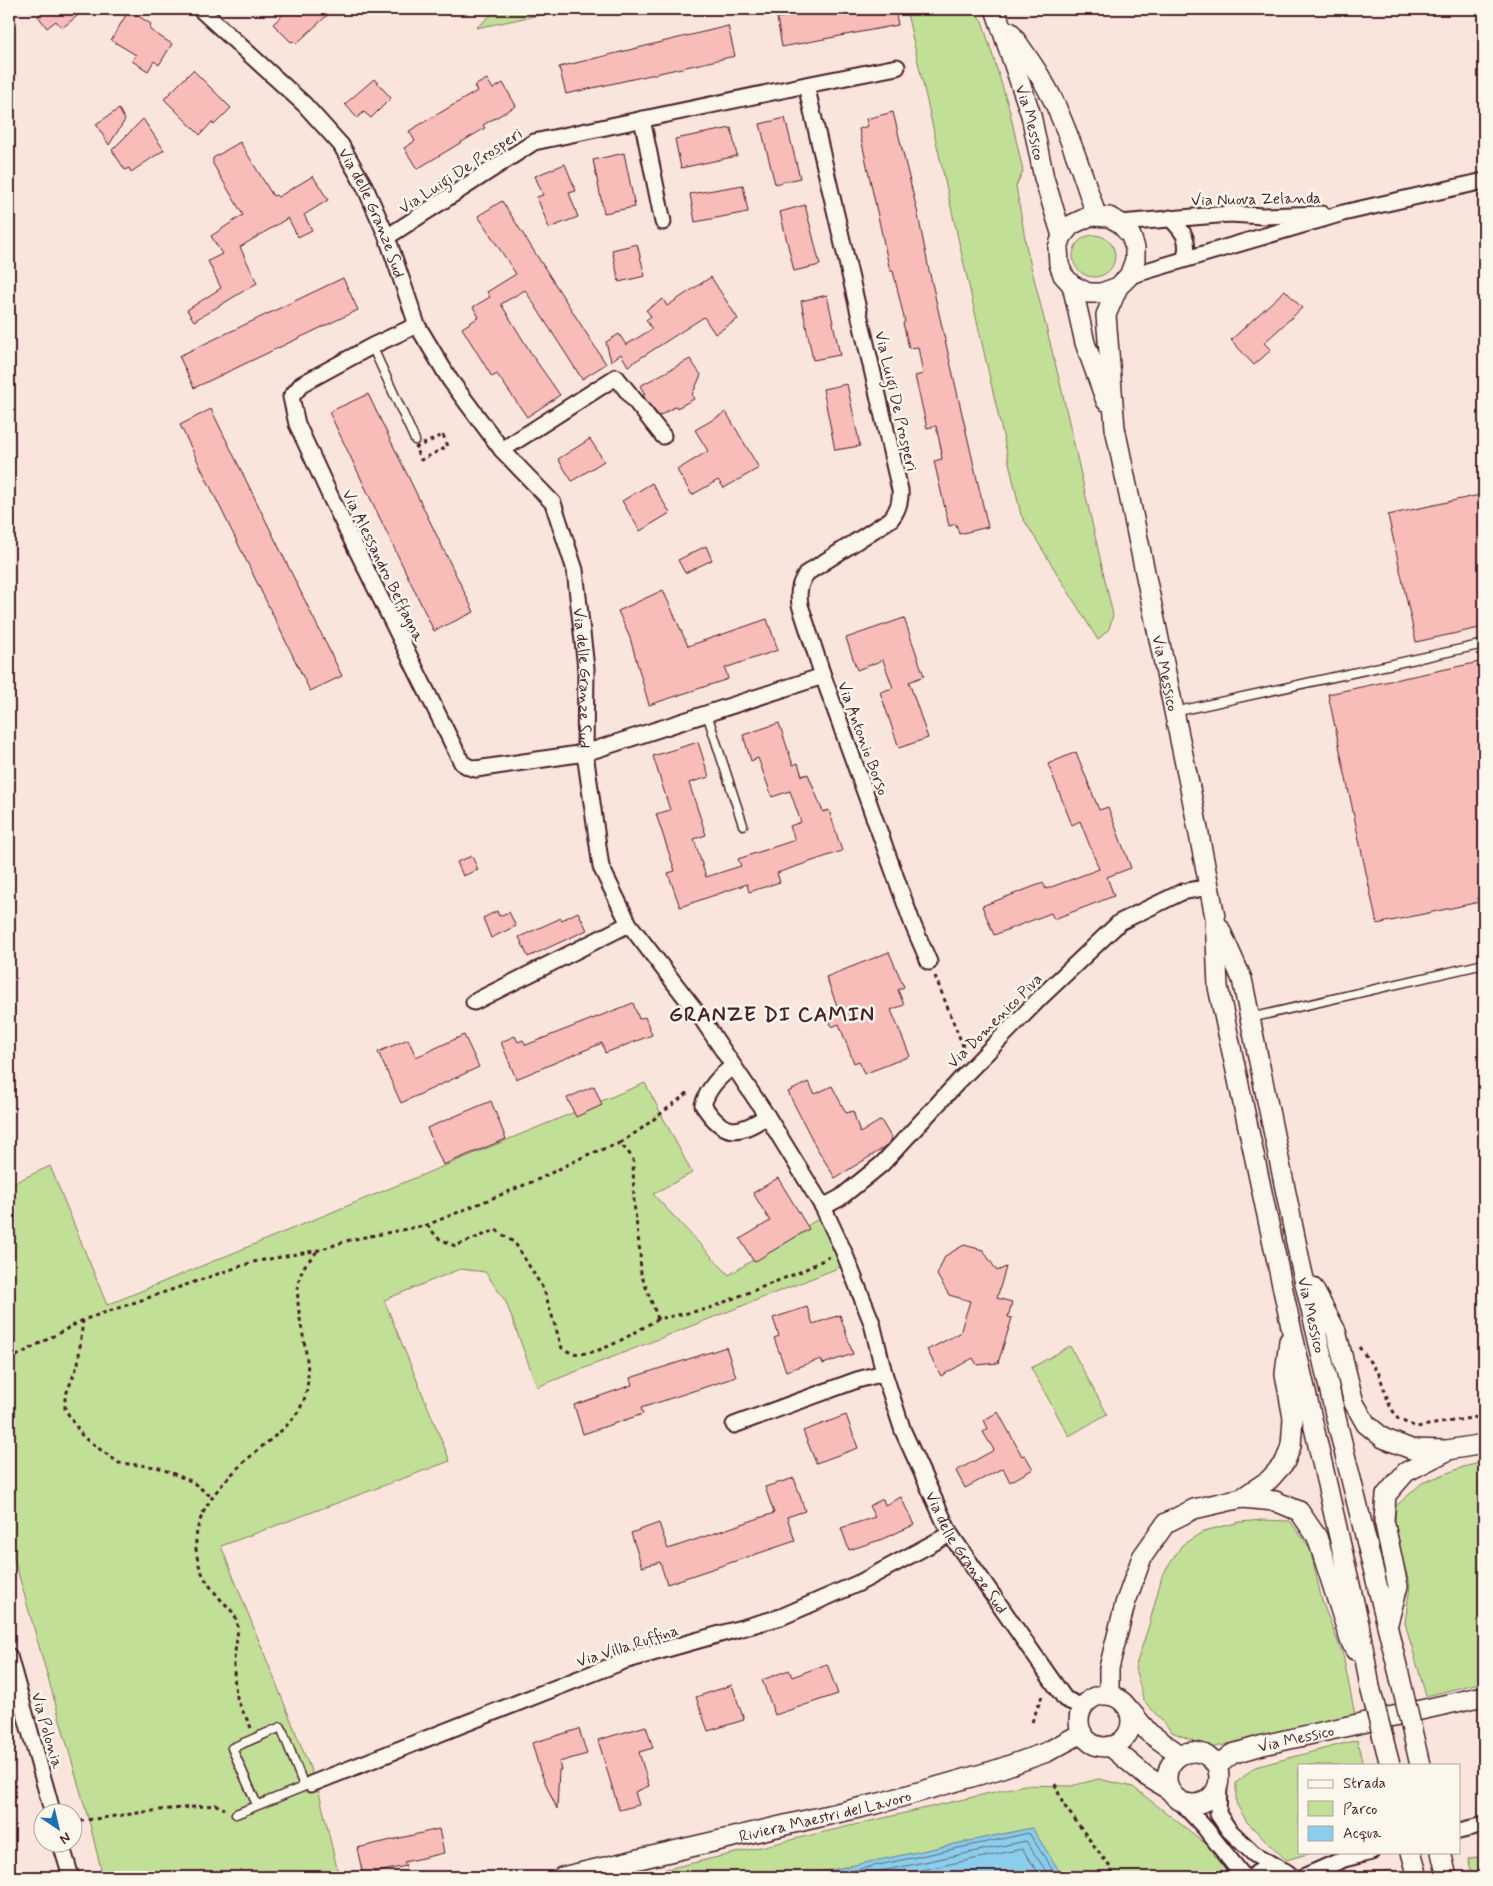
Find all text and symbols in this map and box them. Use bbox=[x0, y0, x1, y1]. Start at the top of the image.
street label: Via Messico bbox=[1009, 82, 1049, 162]
street label: Via Luigi De Prosperi bbox=[395, 123, 527, 220]
street label: Via delle Granze Sud bbox=[333, 144, 409, 281]
street label: Via Nuova Zelanda bbox=[1191, 188, 1321, 211]
street label: Via Luigi De Prosperi bbox=[868, 329, 922, 474]
street label: Via Alessandro Beffagna bbox=[337, 486, 429, 646]
street label: Via delle Granze Sud bbox=[567, 607, 595, 748]
street label: Via Messico bbox=[1146, 633, 1183, 713]
street label: Via Antonio Borso bbox=[832, 678, 893, 799]
street label: Via Domenico Piva bbox=[943, 969, 1047, 1073]
district label: GRANZE DI CAMIN bbox=[669, 1001, 875, 1029]
street label: Via Messico bbox=[1292, 1275, 1330, 1355]
street label: Via delle Granze Sud bbox=[920, 1488, 1012, 1619]
street label: Via Villa Ruffina bbox=[574, 1620, 681, 1673]
street label: Via Polonia bbox=[26, 1690, 68, 1771]
street label: Via Messico bbox=[1255, 1721, 1336, 1758]
legend bbox=[1298, 1764, 1460, 1854]
text: Strada bbox=[1343, 1774, 1386, 1794]
street label: Riviera Maestri del Lavoro bbox=[737, 1786, 914, 1847]
text: Parco bbox=[1343, 1800, 1377, 1820]
north arrow bbox=[32, 1804, 82, 1854]
text: Acqua bbox=[1343, 1824, 1382, 1844]
text: N bbox=[56, 1828, 74, 1848]

